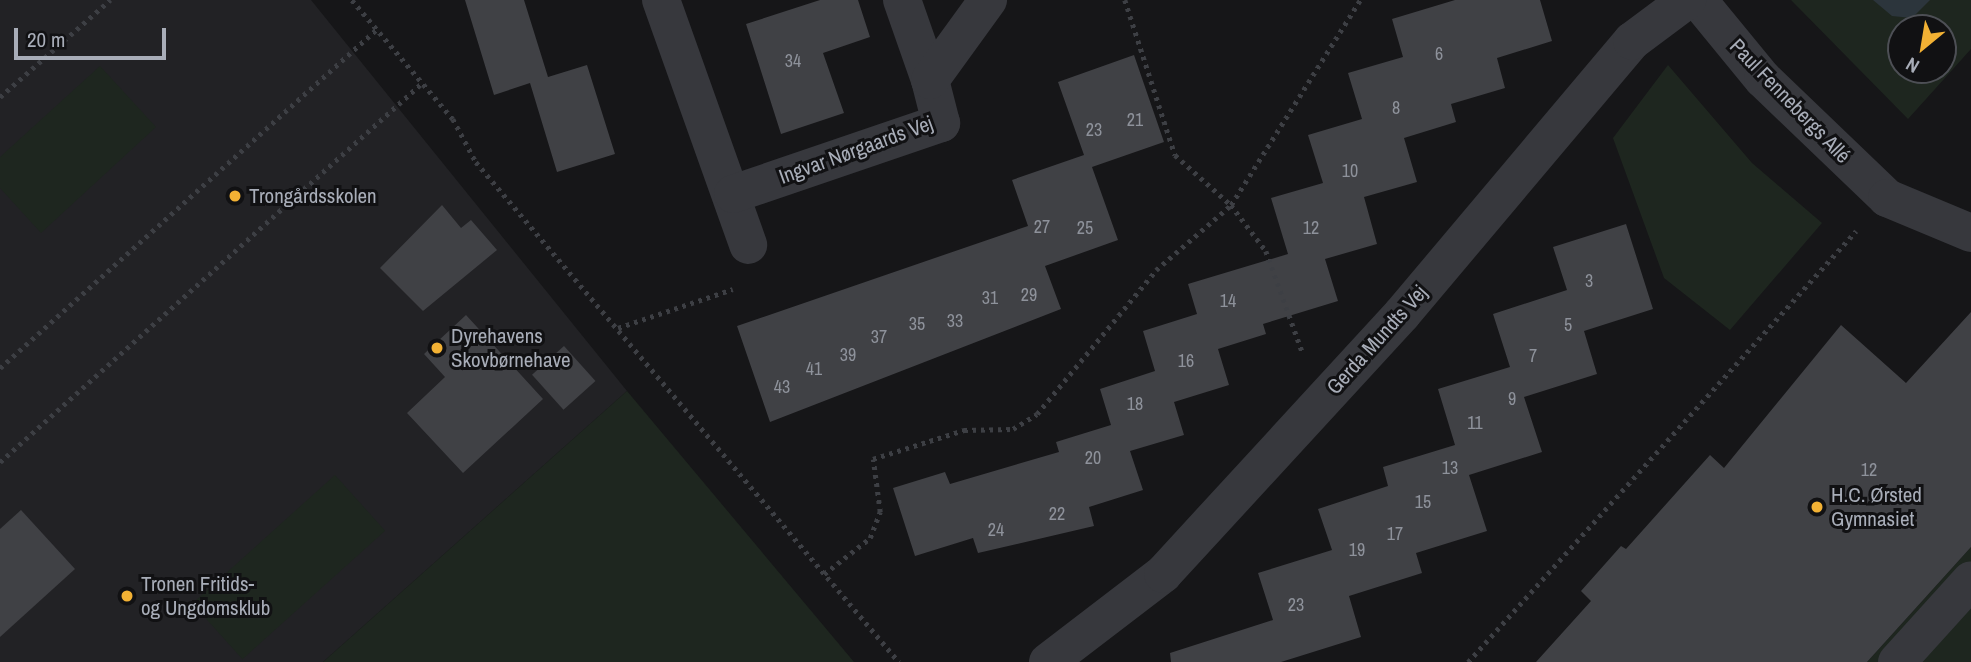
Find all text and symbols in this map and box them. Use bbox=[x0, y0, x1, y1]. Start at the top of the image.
scale bar bbox=[18, 14, 170, 58]
north arrow bbox=[1887, 14, 1957, 84]
text: 20 m bbox=[27, 25, 65, 54]
street label: Paul Fennebergs Allé bbox=[1724, 33, 1856, 169]
house number: 6 bbox=[1435, 43, 1443, 65]
house number: 34 bbox=[785, 50, 801, 72]
text: N bbox=[1901, 51, 1924, 80]
house number: 8 bbox=[1392, 97, 1400, 119]
house number: 21 bbox=[1127, 109, 1143, 131]
street label: Ingvar Nørgaards Vej bbox=[776, 110, 936, 190]
house number: 23 bbox=[1086, 119, 1102, 141]
house number: 10 bbox=[1342, 160, 1358, 182]
place label: Trongårdsskolen bbox=[249, 183, 377, 209]
marker: Trongårdsskolen bbox=[227, 188, 243, 204]
house number: 27 bbox=[1034, 216, 1050, 238]
house number: 25 bbox=[1077, 217, 1093, 239]
house number: 12 bbox=[1303, 217, 1319, 239]
house number: 3 bbox=[1585, 270, 1593, 292]
street label: Gerda Mundts Vej bbox=[1322, 280, 1432, 400]
house number: 29 bbox=[1021, 284, 1037, 306]
house number: 31 bbox=[982, 287, 998, 309]
house number: 14 bbox=[1220, 290, 1236, 312]
house number: 33 bbox=[947, 310, 963, 332]
house number: 35 bbox=[909, 313, 925, 335]
house number: 5 bbox=[1564, 314, 1572, 336]
place label: Dyrehavens Skovbørnehave bbox=[451, 323, 571, 373]
house number: 37 bbox=[871, 326, 887, 348]
marker: Dyrehavens Skovbørnehave bbox=[429, 340, 445, 356]
house number: 39 bbox=[840, 344, 856, 366]
house number: 7 bbox=[1529, 345, 1537, 367]
house number: 16 bbox=[1178, 350, 1194, 372]
house number: 41 bbox=[806, 358, 822, 380]
house number: 43 bbox=[774, 376, 790, 398]
house number: 9 bbox=[1508, 388, 1516, 410]
house number: 18 bbox=[1127, 393, 1143, 415]
house number: 11 bbox=[1467, 412, 1483, 434]
house number: 20 bbox=[1085, 447, 1101, 469]
house number: 13 bbox=[1442, 457, 1458, 479]
house number: 12 bbox=[1861, 459, 1877, 481]
place label: H.C. Ørsted Gymnasiet bbox=[1831, 482, 1922, 532]
house number: 15 bbox=[1415, 491, 1431, 513]
marker: H.C. Ørsted Gymnasiet bbox=[1809, 499, 1825, 515]
house number: 22 bbox=[1049, 503, 1065, 525]
house number: 24 bbox=[988, 519, 1004, 541]
house number: 17 bbox=[1387, 523, 1403, 545]
house number: 19 bbox=[1349, 539, 1365, 561]
place label: Tronen Fritids- og Ungdomsklub bbox=[141, 571, 270, 621]
marker: Tronen Fritids- og Ungdomsklub bbox=[119, 588, 135, 604]
house number: 23 bbox=[1288, 594, 1304, 616]

